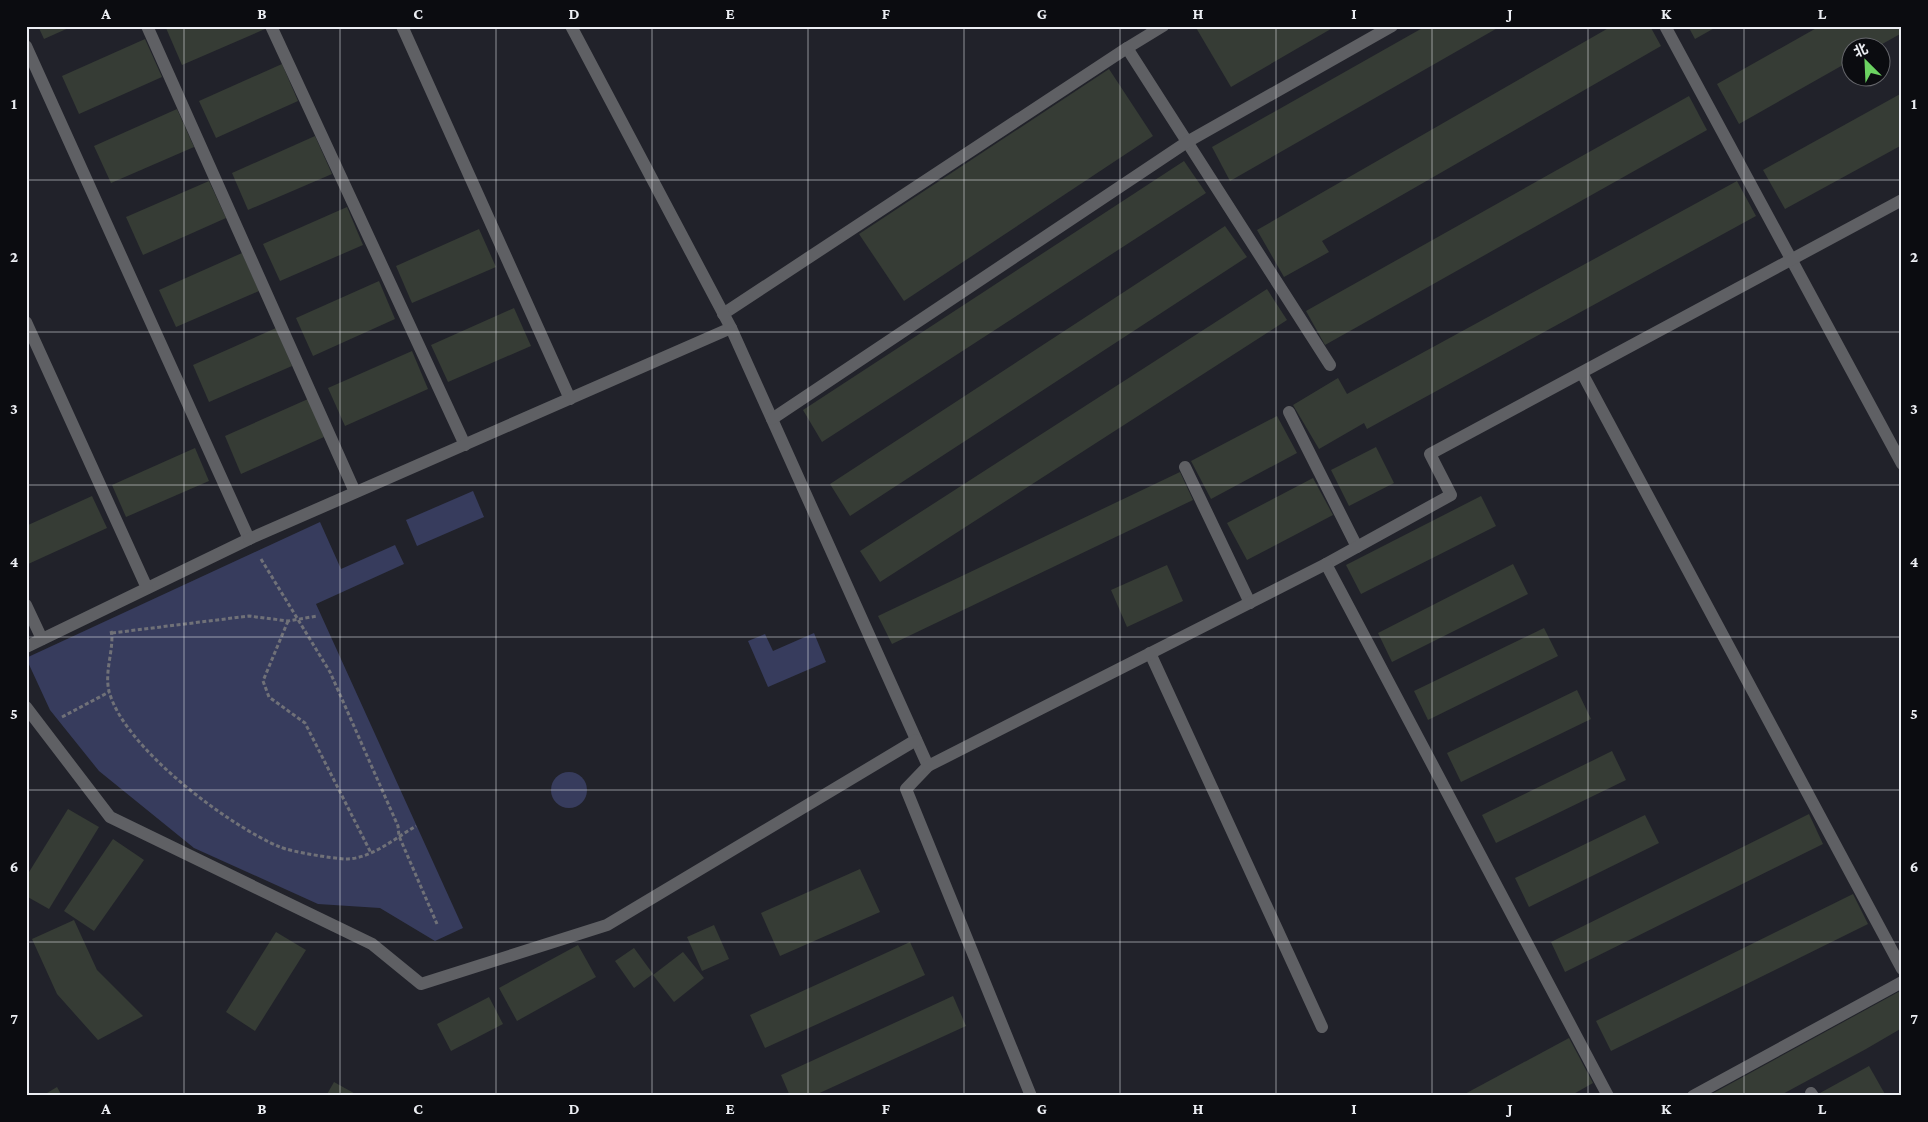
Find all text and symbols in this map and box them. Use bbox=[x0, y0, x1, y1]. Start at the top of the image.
text: A bbox=[100, 5, 111, 22]
text: B bbox=[257, 5, 267, 22]
text: C bbox=[413, 5, 423, 22]
text: D bbox=[568, 5, 580, 22]
text: E bbox=[725, 5, 735, 22]
text: F bbox=[882, 5, 891, 22]
text: G bbox=[1037, 5, 1047, 22]
text: H bbox=[1193, 5, 1204, 22]
text: I bbox=[1351, 5, 1357, 22]
text: J bbox=[1505, 5, 1513, 22]
text: K bbox=[1661, 5, 1672, 22]
text: L bbox=[1818, 5, 1827, 22]
north arrow bbox=[1840, 38, 1890, 88]
text: 北 bbox=[1851, 40, 1870, 60]
text: 1 bbox=[11, 95, 17, 112]
text: 1 bbox=[1911, 95, 1917, 112]
text: 2 bbox=[10, 248, 18, 265]
text: 2 bbox=[1910, 248, 1918, 265]
text: 3 bbox=[10, 400, 18, 417]
text: 3 bbox=[1910, 400, 1918, 417]
text: 4 bbox=[10, 553, 19, 570]
text: 4 bbox=[1910, 553, 1919, 570]
text: 5 bbox=[10, 705, 18, 722]
text: 5 bbox=[1910, 705, 1918, 722]
text: 6 bbox=[10, 858, 18, 875]
text: 6 bbox=[1910, 858, 1918, 875]
text: 7 bbox=[10, 1010, 18, 1027]
text: 7 bbox=[1910, 1010, 1918, 1027]
text: A bbox=[100, 1100, 111, 1117]
text: B bbox=[257, 1100, 267, 1117]
text: C bbox=[413, 1100, 423, 1117]
text: D bbox=[568, 1100, 580, 1117]
text: E bbox=[725, 1100, 735, 1117]
text: F bbox=[882, 1100, 891, 1117]
text: G bbox=[1037, 1100, 1047, 1117]
text: H bbox=[1193, 1100, 1204, 1117]
text: I bbox=[1351, 1100, 1357, 1117]
text: J bbox=[1505, 1100, 1513, 1117]
text: K bbox=[1661, 1100, 1672, 1117]
text: L bbox=[1818, 1100, 1827, 1117]

